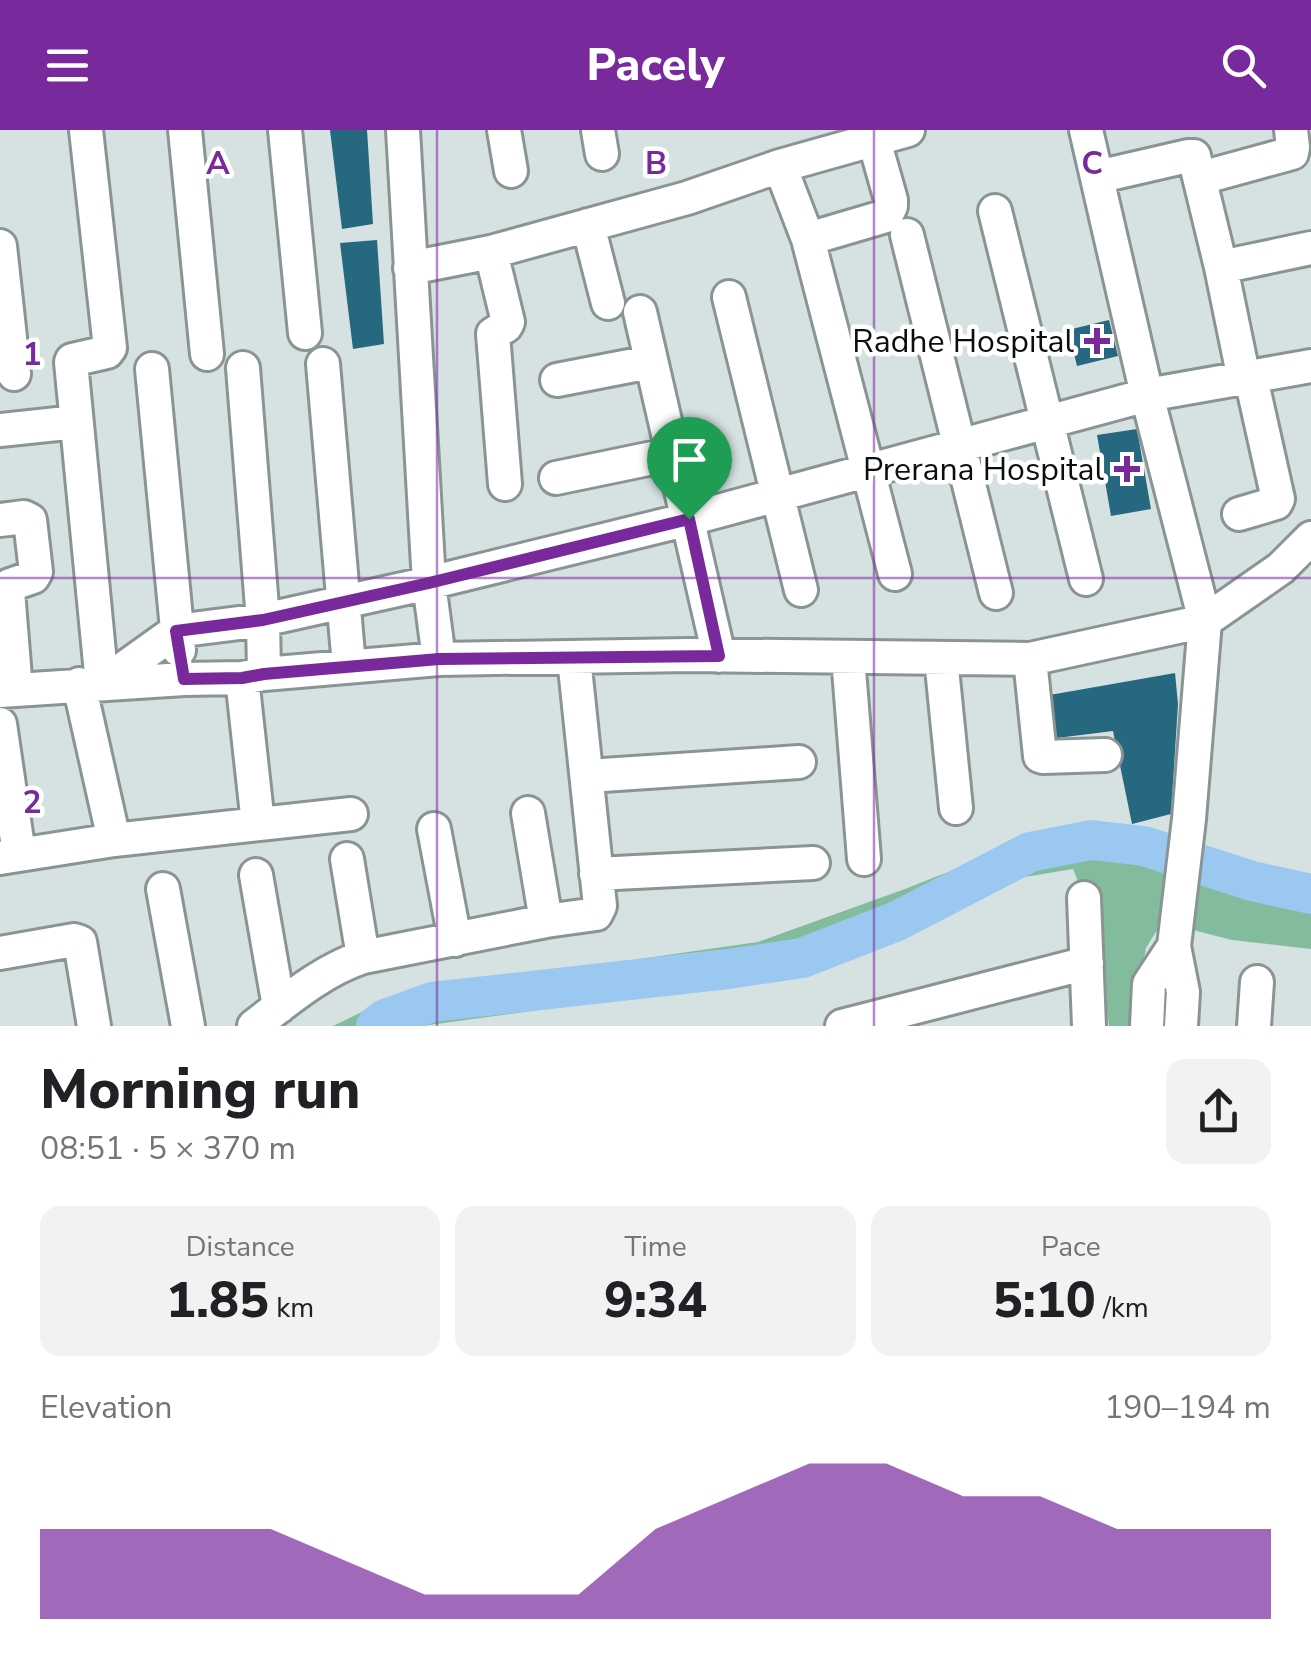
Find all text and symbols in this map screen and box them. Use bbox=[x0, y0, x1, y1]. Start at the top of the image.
text: Pacely bbox=[586, 35, 725, 96]
icon: menu bbox=[40, 38, 95, 93]
icon: search bbox=[1216, 38, 1271, 93]
text: A bbox=[206, 142, 230, 185]
text: B bbox=[645, 142, 667, 185]
text: C bbox=[1081, 142, 1103, 185]
place label: Radhe Hospital bbox=[852, 320, 1075, 363]
marker: Radhe Hospital bbox=[1084, 328, 1110, 354]
text: 1 bbox=[22, 333, 42, 376]
pin bbox=[647, 417, 732, 520]
icon: arrive bbox=[662, 432, 717, 487]
place label: Prerana Hospital bbox=[863, 448, 1105, 491]
marker: Prerana Hospital bbox=[1114, 456, 1140, 482]
text: 2 bbox=[22, 781, 42, 824]
text: Morning run bbox=[40, 1052, 360, 1127]
button: share bbox=[1166, 1059, 1271, 1164]
text: 08:51 · 5 × 370 m bbox=[40, 1127, 296, 1170]
text: Distance bbox=[186, 1228, 295, 1266]
text: Time bbox=[624, 1228, 687, 1266]
text: Pace bbox=[1041, 1228, 1101, 1266]
text: 1.85 bbox=[166, 1266, 269, 1335]
text: 9:34 bbox=[604, 1266, 707, 1335]
text: 5:10 bbox=[993, 1266, 1096, 1335]
text: km bbox=[269, 1289, 314, 1327]
text: /km bbox=[1096, 1289, 1149, 1327]
text: Elevation bbox=[40, 1386, 173, 1429]
text: 190–194 m bbox=[1104, 1386, 1271, 1429]

